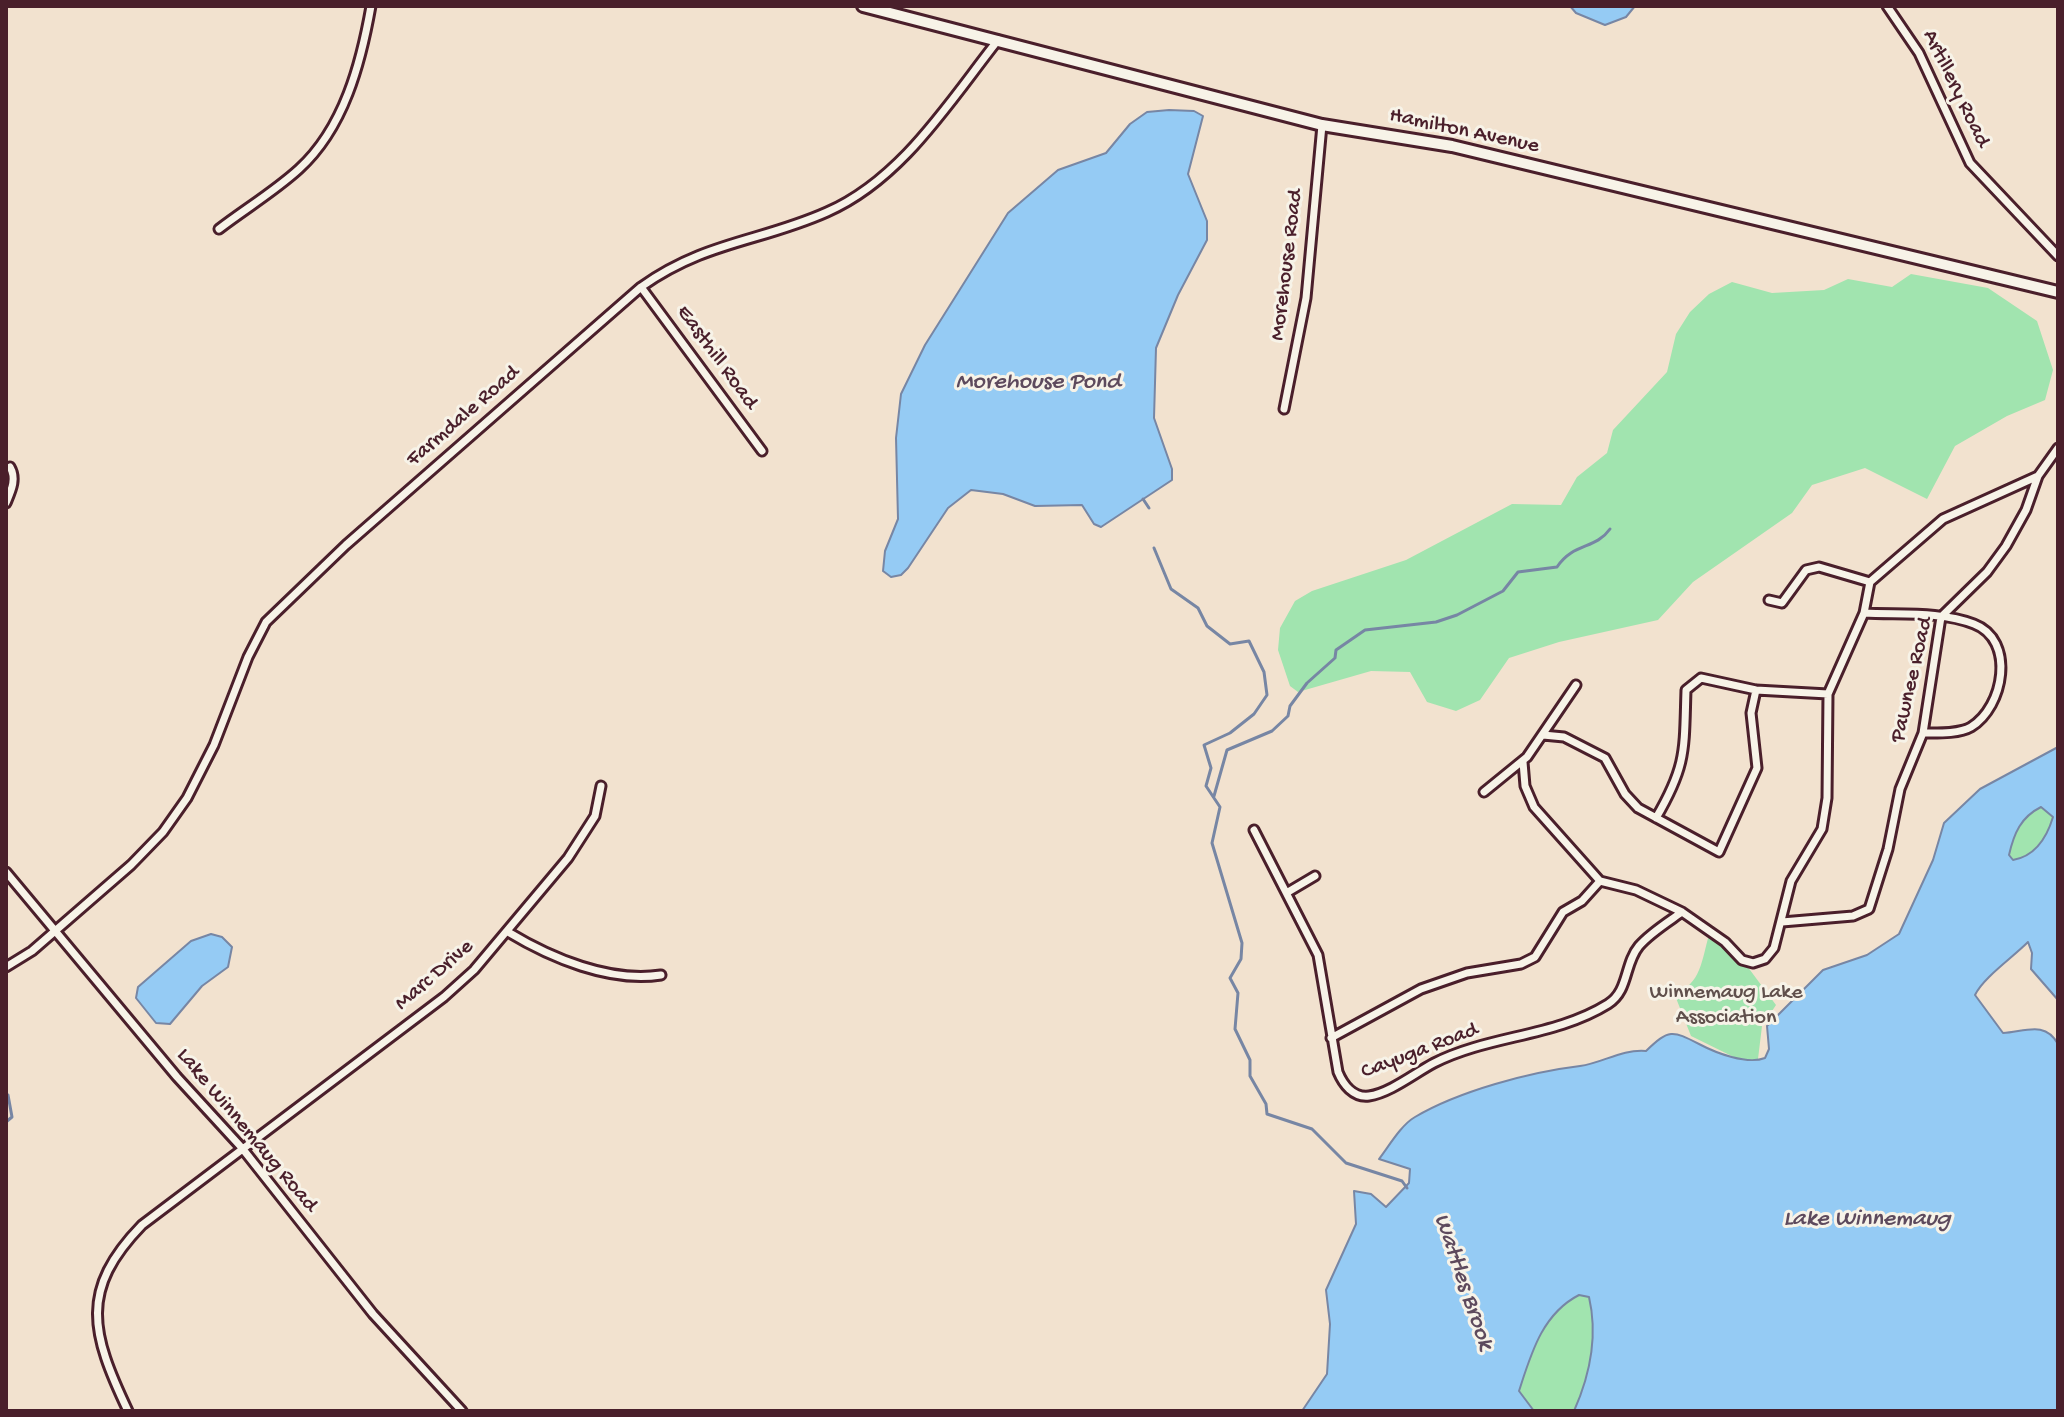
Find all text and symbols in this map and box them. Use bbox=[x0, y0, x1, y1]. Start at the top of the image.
street label: Artillery Road bbox=[1915, 26, 1995, 152]
street label: Hamilton Avenue bbox=[1387, 103, 1541, 161]
street label: Morehouse Road bbox=[1266, 188, 1310, 342]
street label: Easthill Road bbox=[669, 301, 763, 415]
street label: Farmdale Road bbox=[402, 361, 526, 473]
water label: Morehouse Pond bbox=[956, 369, 1120, 397]
street label: Pawnee Road bbox=[1886, 615, 1940, 745]
street label: Marc Drive bbox=[390, 935, 480, 1017]
park label: Winnemaug Lake Association bbox=[1649, 981, 1803, 1032]
street label: Cayuga Road bbox=[1358, 1018, 1482, 1086]
street label: Lake Winnemaug Road bbox=[170, 1043, 322, 1219]
water label: Lake Winnemaug bbox=[1784, 1206, 1950, 1234]
water label: Wattles Brook bbox=[1425, 1210, 1499, 1354]

